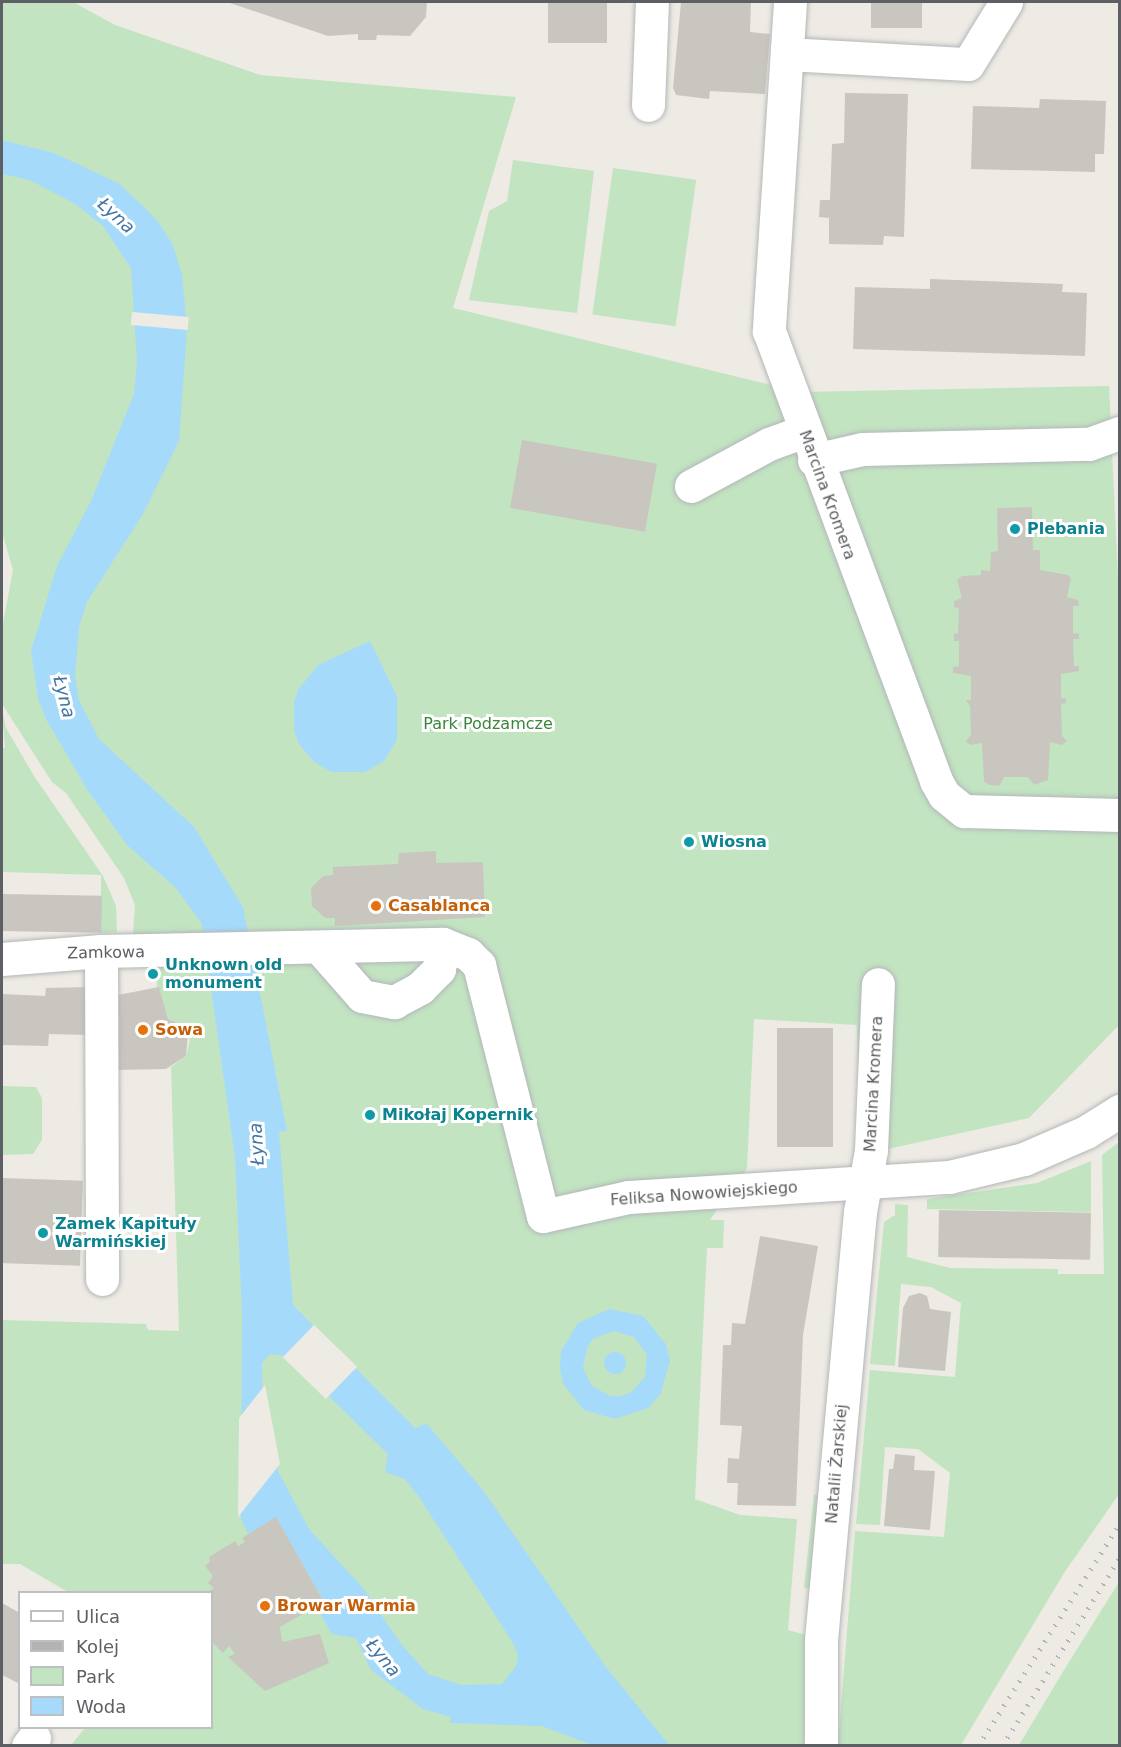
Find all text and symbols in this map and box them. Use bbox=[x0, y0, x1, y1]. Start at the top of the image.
water label: Łyna bbox=[93, 194, 139, 238]
street label: Marcina Kromera bbox=[795, 428, 859, 562]
place label: Plebania bbox=[1027, 519, 1105, 539]
marker: Plebania bbox=[1008, 522, 1022, 536]
water label: Łyna bbox=[48, 674, 80, 720]
park label: Park Podzamcze bbox=[423, 714, 553, 734]
place label: Wiosna bbox=[701, 832, 767, 852]
marker: Wiosna bbox=[682, 835, 696, 849]
place label: Casablanca bbox=[388, 896, 490, 916]
marker: Casablanca bbox=[369, 899, 383, 913]
street label: Zamkowa bbox=[67, 943, 145, 963]
place label: Unknown old monument bbox=[165, 955, 282, 993]
marker: Unknown old monument bbox=[146, 967, 160, 981]
street label: Marcina Kromera bbox=[861, 1015, 887, 1153]
place label: Sowa bbox=[155, 1020, 203, 1040]
marker: Sowa bbox=[136, 1023, 150, 1037]
place label: Mikołaj Kopernik bbox=[382, 1105, 533, 1125]
marker: Mikołaj Kopernik bbox=[363, 1108, 377, 1122]
water label: Łyna bbox=[245, 1122, 269, 1166]
street label: Feliksa Nowowiejskiego bbox=[610, 1178, 798, 1210]
place label: Zamek Kapituły Warmińskiej bbox=[55, 1214, 197, 1252]
marker: Zamek Kapituły Warmińskiej bbox=[36, 1226, 50, 1240]
street label: Natalii Żarskiej bbox=[822, 1403, 852, 1525]
legend bbox=[18, 1591, 213, 1729]
place label: Browar Warmia bbox=[277, 1596, 416, 1616]
marker: Browar Warmia bbox=[258, 1599, 272, 1613]
text: Ulica bbox=[76, 1606, 120, 1627]
water label: Łyna bbox=[361, 1635, 405, 1681]
text: Kolej bbox=[76, 1636, 119, 1657]
text: Park bbox=[76, 1666, 115, 1687]
text: Woda bbox=[76, 1696, 126, 1717]

